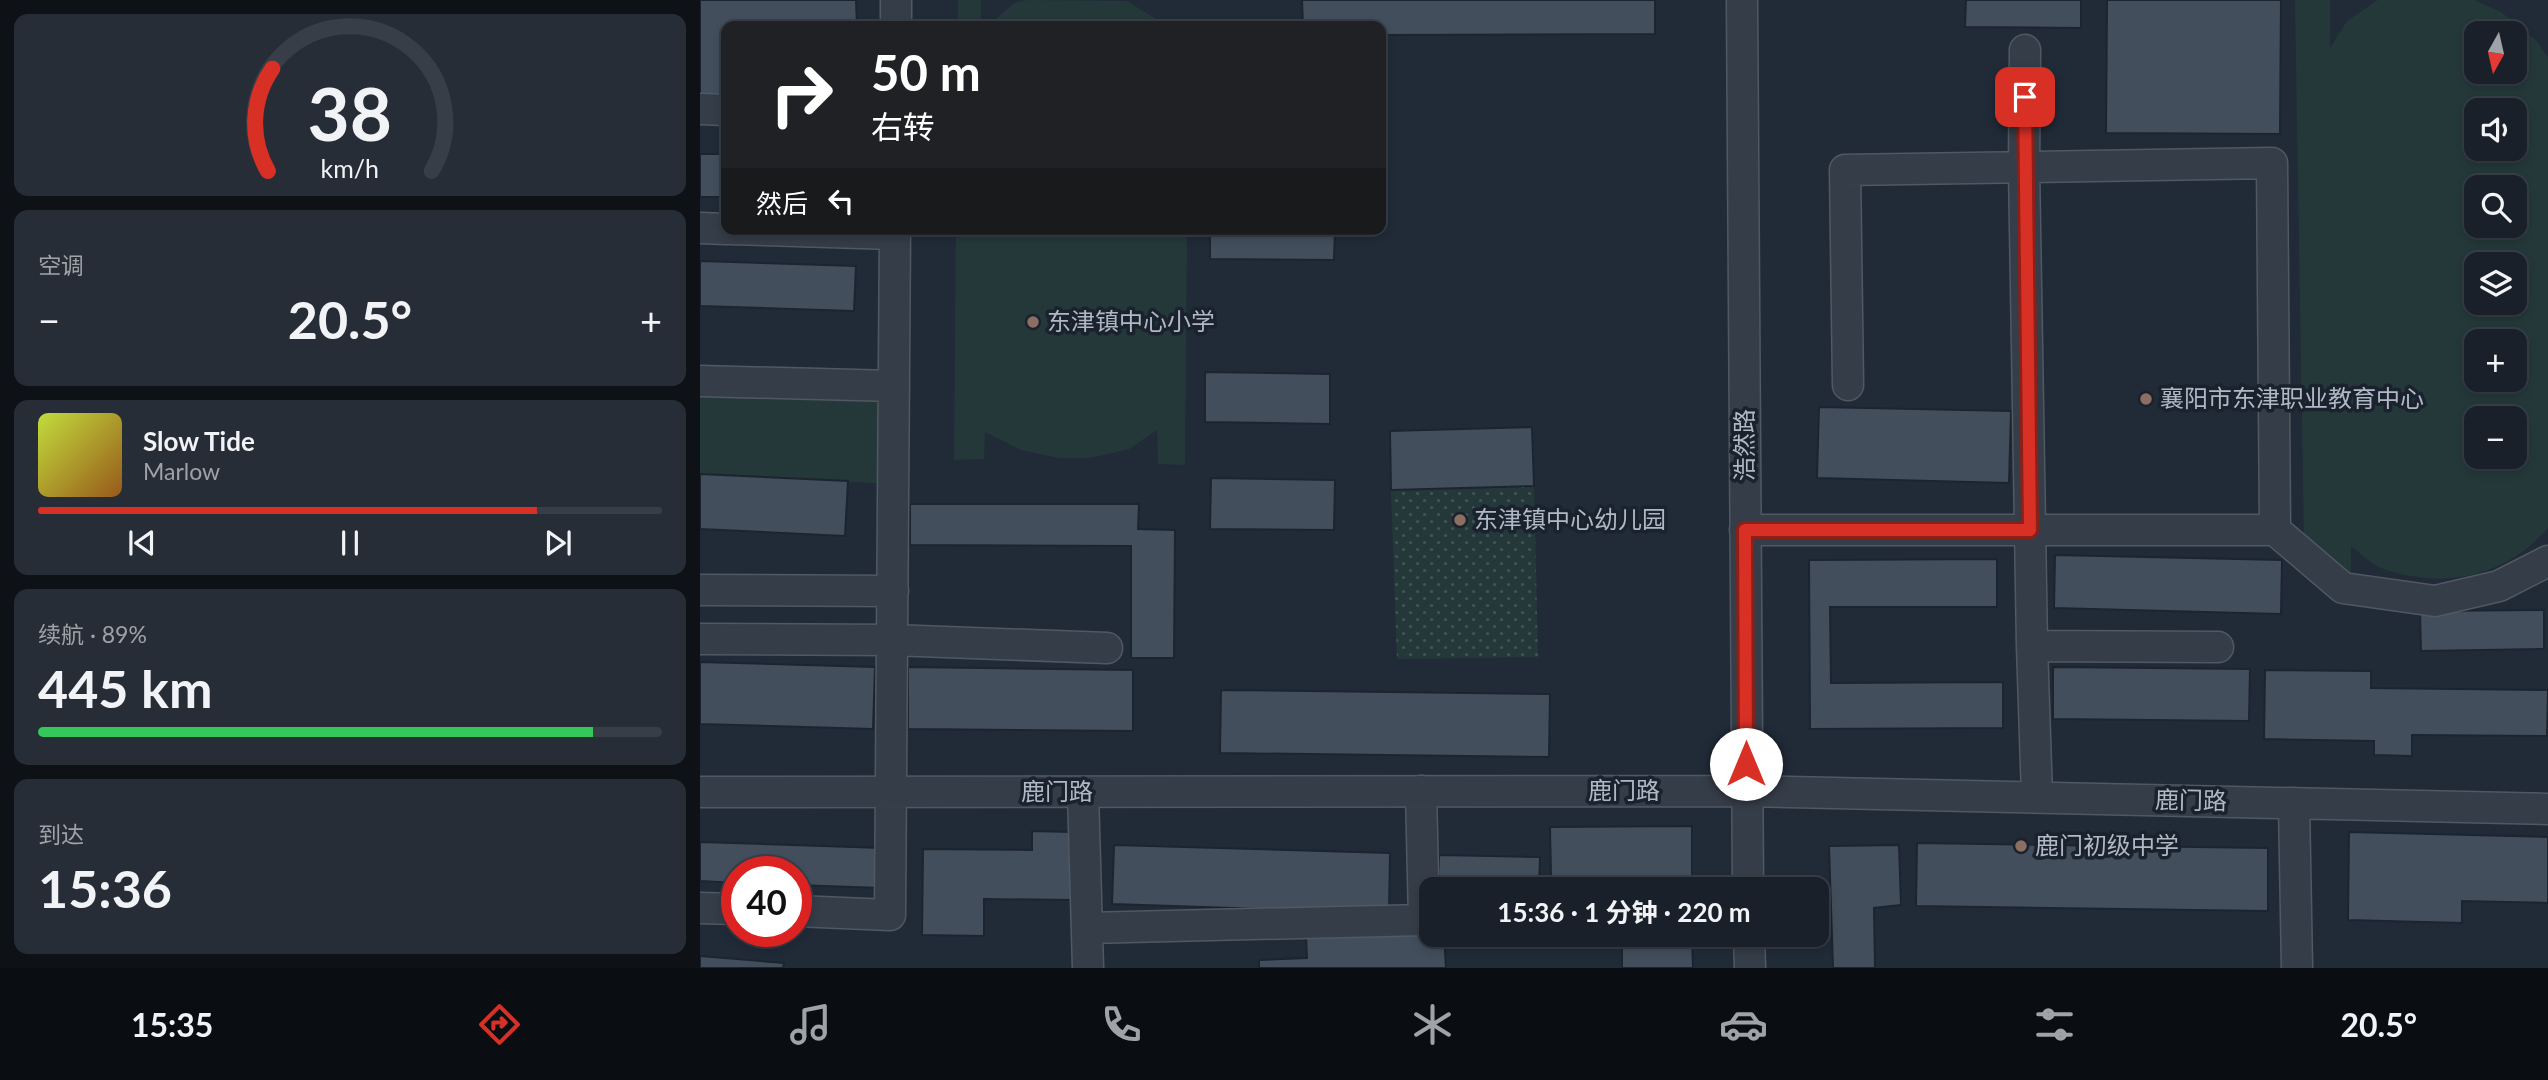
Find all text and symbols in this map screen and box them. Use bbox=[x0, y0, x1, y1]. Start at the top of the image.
north arrow bbox=[2464, 21, 2527, 84]
map controls bbox=[2464, 21, 2527, 469]
text: 50 m bbox=[871, 43, 981, 101]
icon: right bbox=[756, 49, 847, 140]
pin bbox=[1995, 67, 2055, 127]
text: 38 bbox=[308, 69, 392, 157]
icon: arrive bbox=[2006, 78, 2044, 116]
button: sound bbox=[2464, 98, 2527, 161]
text: 右转 bbox=[871, 107, 935, 146]
text: km/h bbox=[321, 153, 379, 183]
button: search bbox=[2464, 175, 2527, 238]
icon: left bbox=[822, 182, 860, 220]
text: 然后 bbox=[756, 187, 808, 219]
text: 空调 bbox=[38, 251, 84, 279]
button: layers bbox=[2464, 252, 2527, 315]
text: 20.5° bbox=[288, 288, 412, 350]
text: − bbox=[38, 297, 60, 343]
text: + bbox=[640, 297, 662, 343]
place label: 东津镇中心小学 bbox=[1047, 306, 1215, 335]
marker: 东津镇中心小学 bbox=[1025, 314, 1041, 330]
button: + bbox=[2464, 329, 2527, 392]
place label: 襄阳市东津职业教育中心 bbox=[2160, 383, 2424, 412]
marker: 襄阳市东津职业教育中心 bbox=[2138, 391, 2154, 407]
button: − bbox=[2464, 406, 2527, 469]
street label: 浩然路 bbox=[1729, 409, 1758, 481]
text: Slow Tide bbox=[143, 425, 255, 457]
text: Marlow bbox=[143, 457, 220, 485]
place label: 东津镇中心幼儿园 bbox=[1474, 504, 1666, 533]
marker: 东津镇中心幼儿园 bbox=[1452, 512, 1468, 528]
icon: previous bbox=[123, 524, 161, 562]
icon: pause bbox=[331, 524, 369, 562]
icon: next bbox=[539, 524, 577, 562]
text: 续航 · 89% bbox=[38, 620, 147, 648]
text: 445 km bbox=[38, 657, 212, 719]
position arrow bbox=[1709, 727, 1783, 801]
street label: 鹿门路 bbox=[1588, 775, 1660, 804]
street label: 鹿门路 bbox=[1021, 776, 1093, 805]
street label: 鹿门路 bbox=[2155, 784, 2227, 815]
text: 到达 bbox=[38, 820, 84, 848]
place label: 鹿门初级中学 bbox=[2035, 830, 2179, 859]
marker: 鹿门初级中学 bbox=[2013, 838, 2029, 854]
speed limit sign: 40 bbox=[721, 856, 812, 947]
text: 15:36 bbox=[38, 857, 172, 919]
text: 15:36 · 1 分钟 · 220 m bbox=[1497, 896, 1751, 928]
icon: directions bbox=[475, 1000, 524, 1049]
icon: music bbox=[786, 1000, 835, 1049]
icon: phone bbox=[1097, 1000, 1146, 1049]
icon: climate bbox=[1408, 1000, 1457, 1049]
icon: car bbox=[1719, 1000, 1768, 1049]
icon: filters bbox=[2030, 1000, 2079, 1049]
text: 15:35 bbox=[131, 1005, 213, 1044]
text: 20.5° bbox=[2340, 1005, 2417, 1044]

